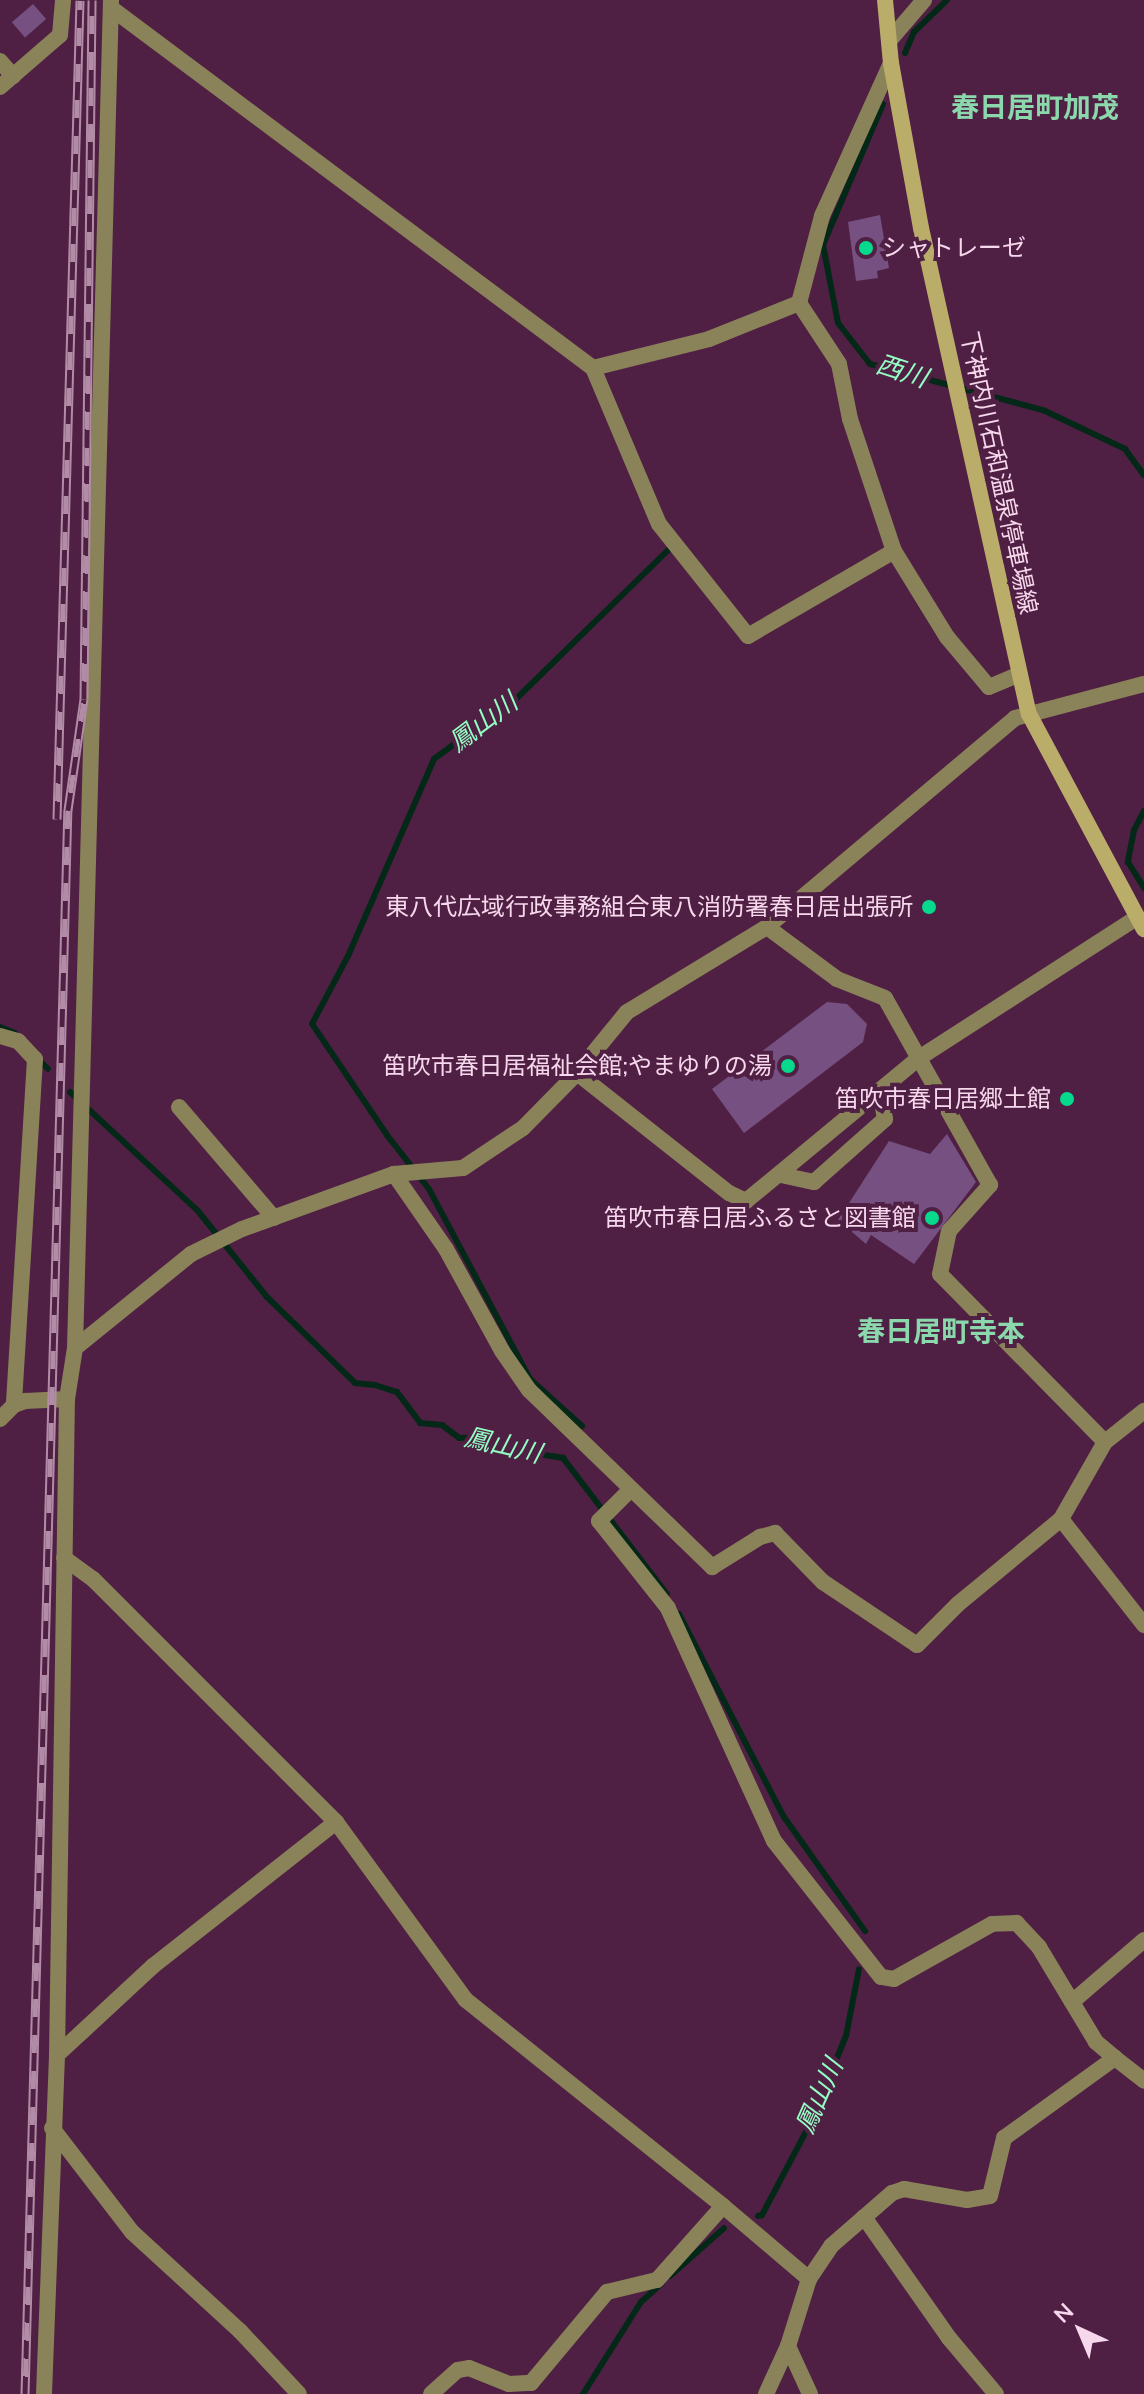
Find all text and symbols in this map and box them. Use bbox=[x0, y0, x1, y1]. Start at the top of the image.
district label: 春日居町加茂 bbox=[951, 90, 1119, 124]
place label: シャトレーゼ bbox=[882, 234, 1026, 262]
marker: シャトレーゼ bbox=[857, 239, 875, 257]
street label: 下神内川石和温泉停車場線 bbox=[955, 329, 1043, 617]
water label: 西川 bbox=[872, 348, 932, 394]
water label: 鳳山川 bbox=[442, 686, 524, 758]
place label: 東八代広域行政事務組合東八消防署春日居出張所 bbox=[385, 893, 913, 921]
marker: 東八代広域行政事務組合東八消防署春日居出張所 bbox=[920, 898, 938, 916]
place label: 笛吹市春日居福祉会館;やまゆりの湯 bbox=[383, 1052, 772, 1080]
marker: 笛吹市春日居福祉会館;やまゆりの湯 bbox=[779, 1057, 797, 1075]
place label: 笛吹市春日居郷土館 bbox=[835, 1085, 1051, 1113]
marker: 笛吹市春日居郷土館 bbox=[1058, 1090, 1076, 1108]
place label: 笛吹市春日居ふるさと図書館 bbox=[604, 1204, 916, 1232]
marker: 笛吹市春日居ふるさと図書館 bbox=[923, 1209, 941, 1227]
district label: 春日居町寺本 bbox=[857, 1314, 1025, 1348]
water label: 鳳山川 bbox=[461, 1421, 545, 1469]
water label: 鳳山川 bbox=[789, 2054, 849, 2138]
north arrow bbox=[1040, 2290, 1120, 2370]
text: N bbox=[1048, 2297, 1079, 2329]

